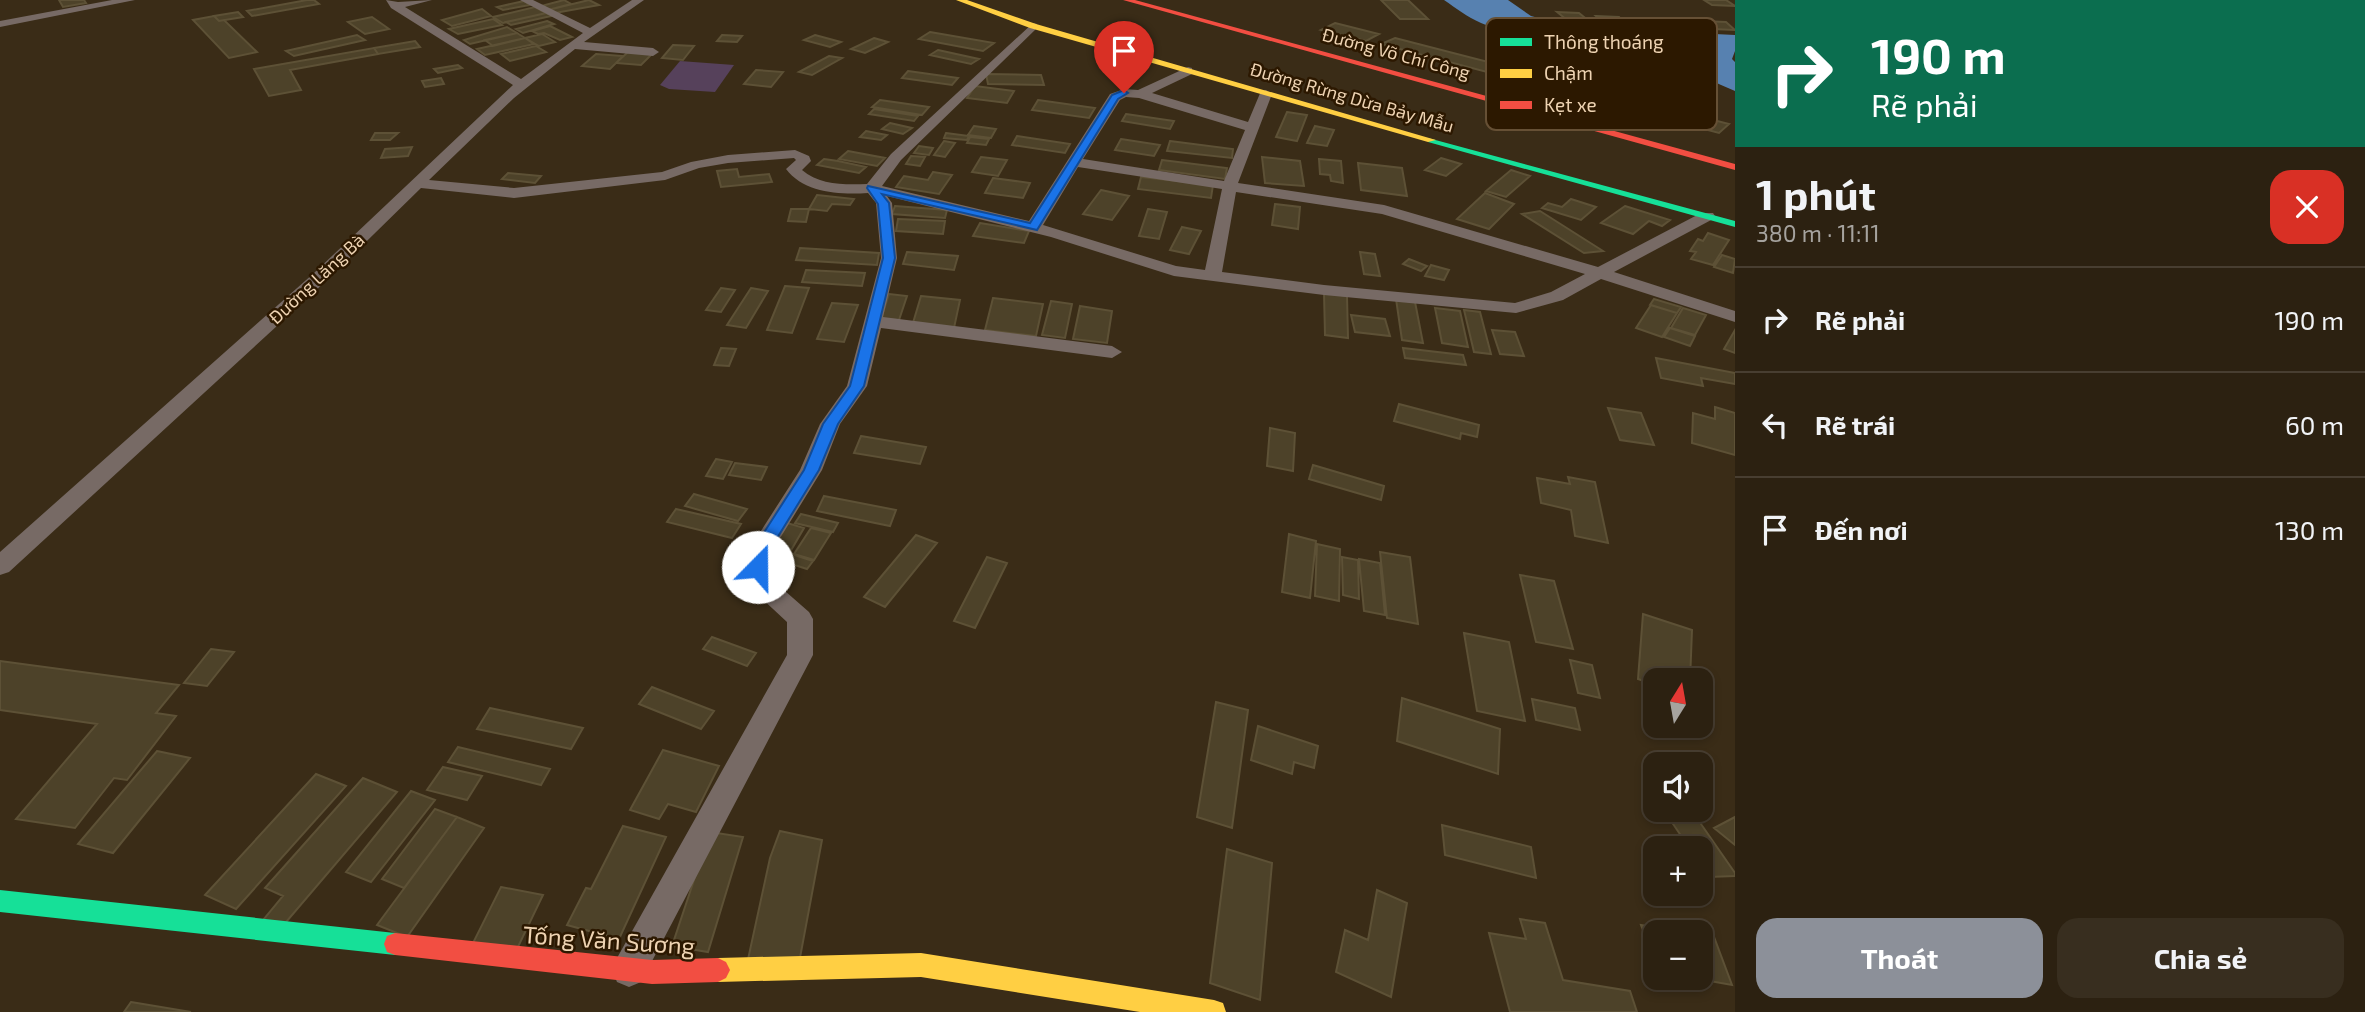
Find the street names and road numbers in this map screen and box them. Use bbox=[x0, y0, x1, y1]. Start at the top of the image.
street label: Đường Võ Chí Công bbox=[1320, 23, 1473, 83]
street label: Đường Rừng Dừa Bảy Mẫu bbox=[1248, 57, 1457, 137]
street label: Đường Lăng Bà bbox=[264, 228, 369, 328]
street label: Tống Văn Sương bbox=[522, 919, 696, 960]

